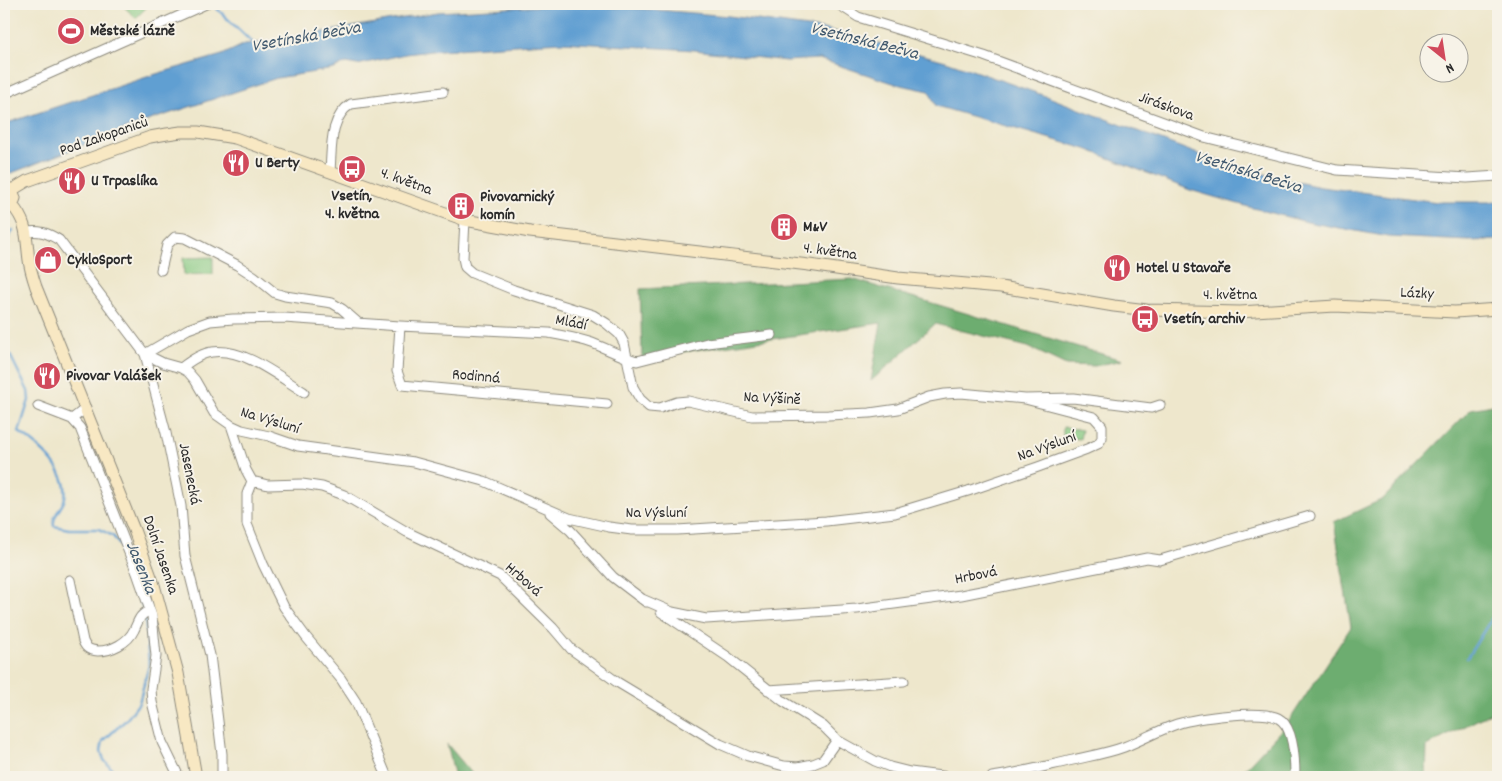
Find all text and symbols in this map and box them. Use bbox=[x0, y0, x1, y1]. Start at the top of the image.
sports icon: Městské lázně bbox=[56, 16, 86, 46]
water label: Vsetínská Bečva bbox=[250, 16, 364, 60]
water label: Vsetínská Bečva bbox=[808, 17, 922, 68]
place label: Městské lázně bbox=[90, 20, 175, 43]
north arrow bbox=[1420, 32, 1470, 82]
text: N bbox=[1441, 57, 1457, 78]
street label: Jiráskova bbox=[1135, 86, 1197, 128]
street label: Pod Zakopaniců bbox=[57, 111, 151, 163]
water label: Vsetínská Bečva bbox=[1192, 145, 1306, 202]
restaurant icon: U Berty bbox=[221, 148, 251, 178]
place label: U Berty bbox=[255, 152, 301, 175]
bus stop icon: Vsetín, 4. května bbox=[337, 154, 367, 184]
street label: 4. května bbox=[377, 162, 436, 202]
restaurant icon: U Trpaslíka bbox=[57, 166, 87, 196]
place label: U Trpaslíka bbox=[91, 170, 159, 193]
place label: Vsetín, 4. května bbox=[325, 185, 380, 226]
place label: Pivovarnický komín bbox=[480, 186, 555, 227]
building icon: Pivovarnický komín bbox=[446, 191, 476, 221]
building icon: M&V bbox=[769, 212, 799, 242]
place label: M&V bbox=[803, 216, 827, 239]
street label: 4. května bbox=[802, 237, 859, 267]
shop icon: CykloSport bbox=[33, 245, 63, 275]
place label: CykloSport bbox=[67, 249, 132, 272]
restaurant icon: Hotel U Stavaře bbox=[1102, 253, 1132, 283]
place label: Hotel U Stavaře bbox=[1136, 257, 1231, 280]
street label: Lázky bbox=[1400, 282, 1435, 306]
street label: 4. května bbox=[1203, 284, 1257, 307]
bus stop icon: Vsetín, archiv bbox=[1130, 304, 1160, 334]
place label: Vsetín, archiv bbox=[1164, 308, 1246, 331]
street label: Mládí bbox=[553, 309, 590, 338]
restaurant icon: Pivovar Valášek bbox=[32, 361, 62, 391]
street label: Rodinná bbox=[451, 363, 501, 391]
place label: Pivovar Valášek bbox=[66, 365, 162, 388]
street label: Na Výšině bbox=[743, 386, 801, 412]
street label: Na Výsluní bbox=[237, 401, 304, 441]
street label: Na Výsluní bbox=[1014, 425, 1081, 468]
street label: Jasenecká bbox=[172, 441, 206, 507]
street label: Na Výsluní bbox=[625, 502, 688, 525]
street label: Dolní Jasenka bbox=[138, 513, 182, 597]
water label: Jasenka bbox=[120, 539, 160, 597]
street label: Hrbová bbox=[499, 557, 547, 603]
street label: Hrbová bbox=[953, 561, 999, 591]

